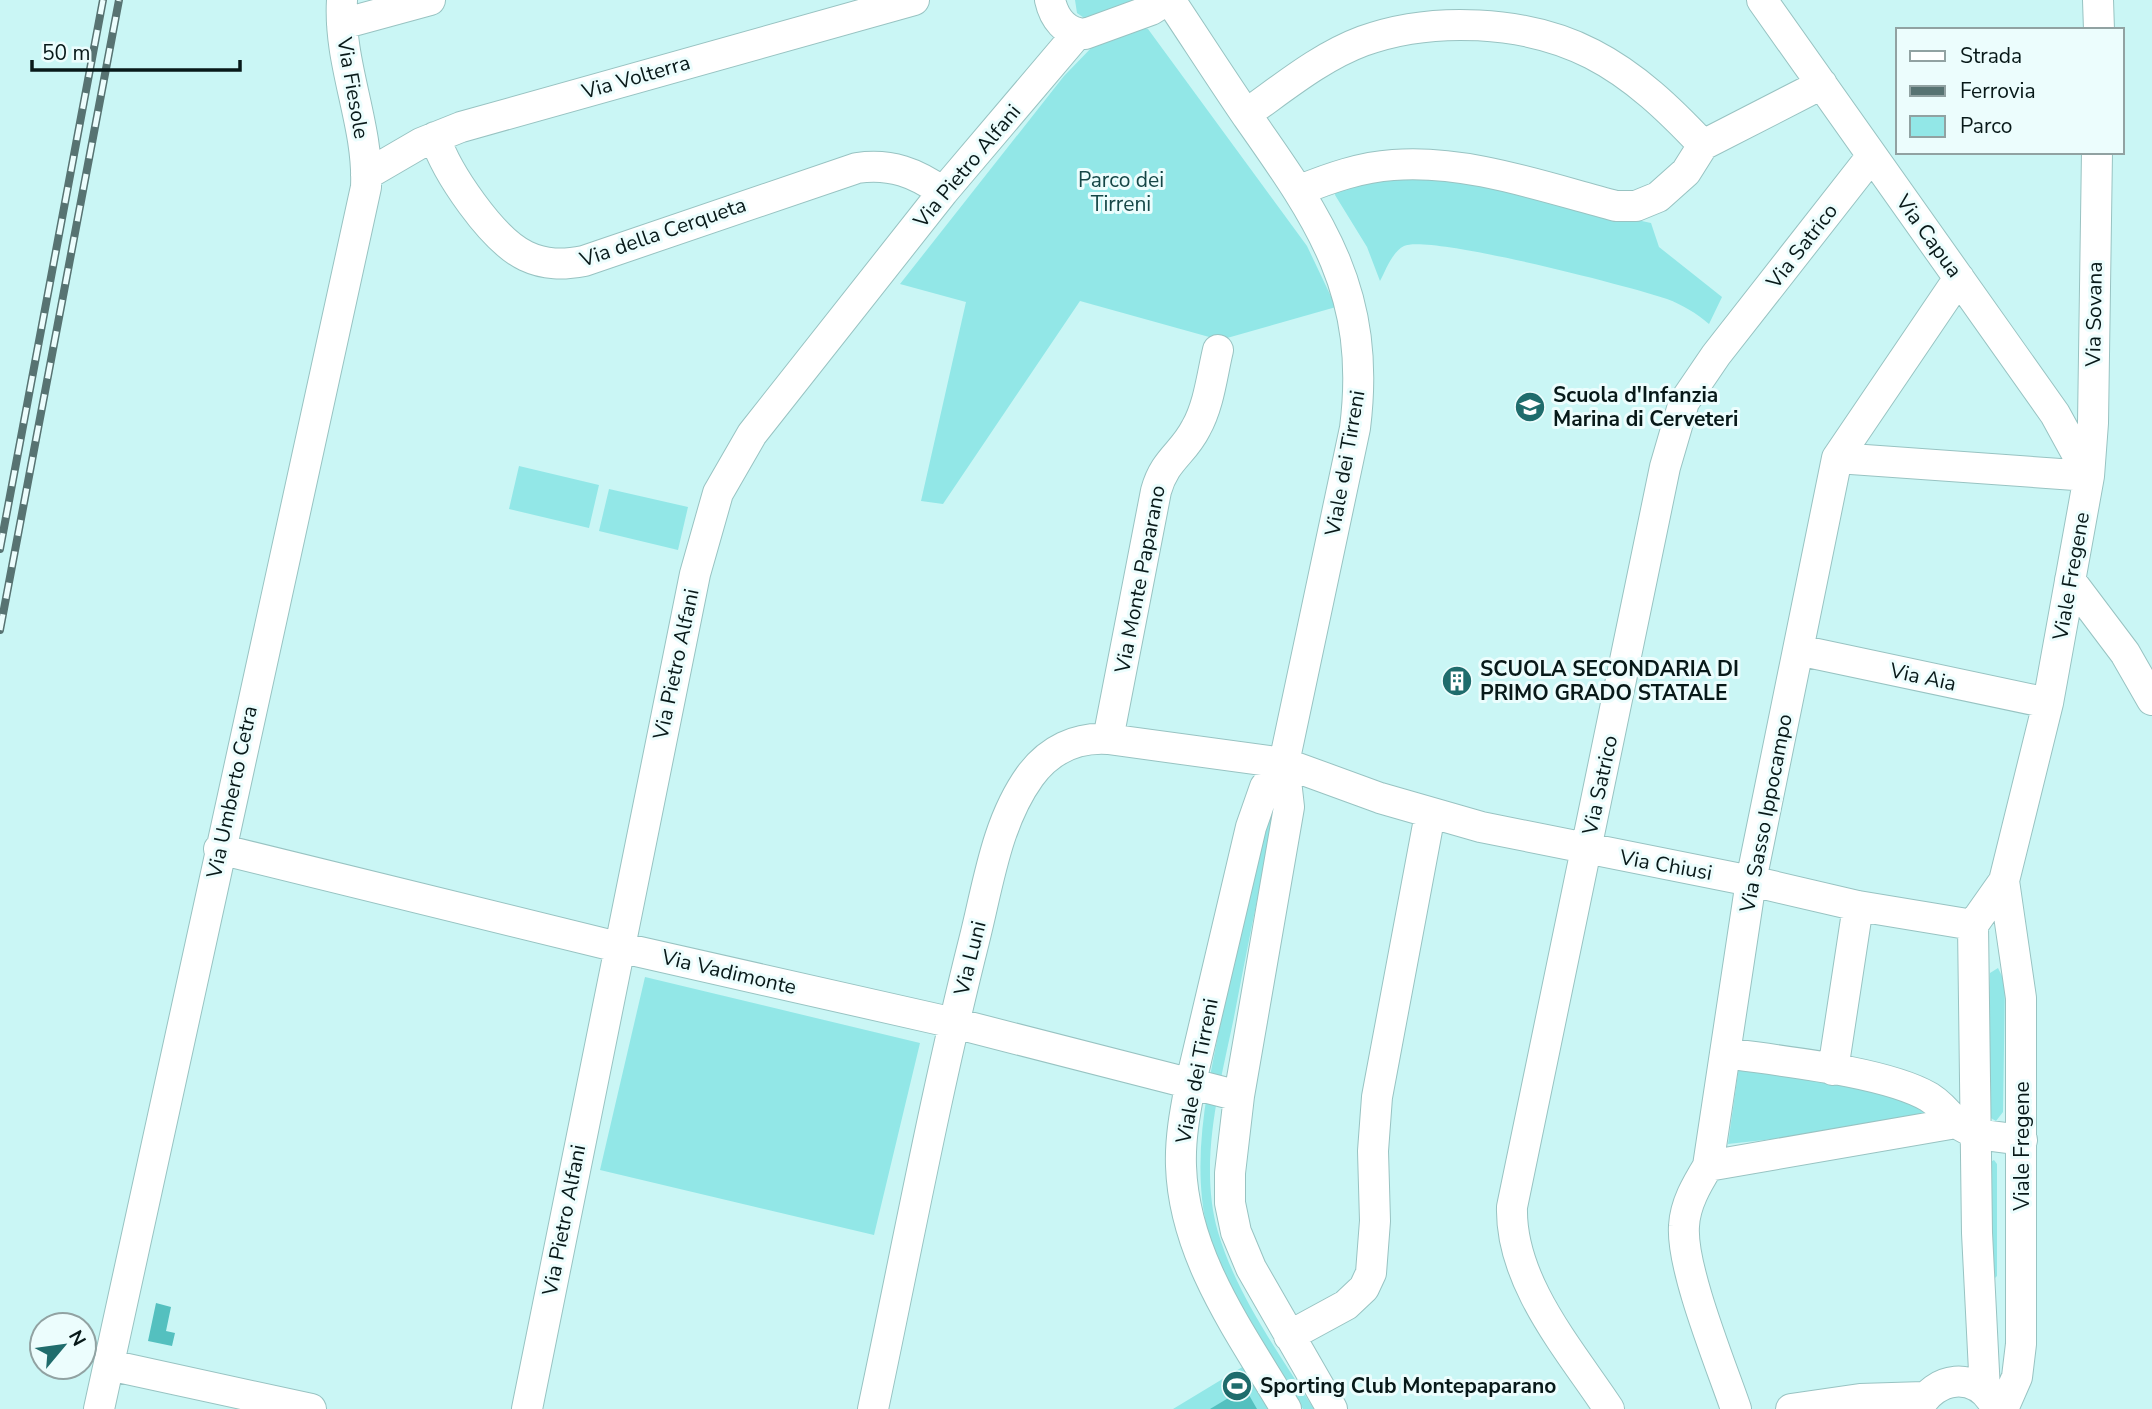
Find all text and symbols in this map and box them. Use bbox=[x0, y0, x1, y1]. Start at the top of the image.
scale bar bbox=[32, 28, 240, 72]
legend bbox=[1896, 28, 2124, 154]
street label: Via Fiesole bbox=[330, 34, 376, 141]
text: 50 m bbox=[42, 39, 91, 67]
text: Strada bbox=[1960, 42, 2022, 70]
street label: Via Volterra bbox=[578, 48, 693, 106]
text: Ferrovia bbox=[1960, 77, 2036, 105]
street label: Via Pietro Alfani bbox=[906, 98, 1027, 234]
text: Parco bbox=[1960, 112, 2013, 140]
park label: Parco dei Tirreni bbox=[1078, 166, 1164, 218]
street label: Via Capua bbox=[1889, 188, 1969, 283]
street label: Via della Cerqueta bbox=[575, 190, 750, 274]
street label: Via Satrico bbox=[1759, 198, 1844, 295]
street label: Via Sovana bbox=[2079, 261, 2109, 368]
place label: Scuola d'Infanzia Marina di Cerveteri bbox=[1553, 381, 1738, 433]
street label: Viale dei Tirreni bbox=[1318, 388, 1372, 539]
school or university icon: Scuola d'Infanzia Marina di Cerveteri bbox=[1513, 390, 1547, 424]
street label: Via Monte Paparano bbox=[1108, 483, 1172, 676]
street label: Viale Fregene bbox=[2046, 510, 2096, 643]
street label: Via Pietro Alfani bbox=[646, 586, 706, 743]
place label: SCUOLA SECONDARIA DI PRIMO GRADO STATALE bbox=[1480, 655, 1739, 707]
street label: Via Aia bbox=[1886, 656, 1959, 698]
building icon: SCUOLA SECONDARIA DI PRIMO GRADO STATALE bbox=[1440, 664, 1474, 698]
street label: Via Umberto Cetra bbox=[200, 703, 264, 882]
street label: Via Sasso Ippocampo bbox=[1733, 711, 1799, 915]
street label: Via Satrico bbox=[1576, 733, 1624, 838]
street label: Via Chiusi bbox=[1617, 843, 1715, 887]
street label: Via Luni bbox=[947, 918, 993, 999]
street label: Via Vadimonte bbox=[658, 943, 799, 1001]
street label: Viale dei Tirreni bbox=[1169, 996, 1225, 1147]
street label: Viale Fregene bbox=[2008, 1081, 2036, 1212]
street label: Via Pietro Alfani bbox=[535, 1142, 592, 1299]
north arrow bbox=[28, 1311, 98, 1381]
text: N bbox=[62, 1326, 92, 1351]
sports icon: Sporting Club Montepaparano bbox=[1220, 1369, 1254, 1403]
place label: Sporting Club Montepaparano bbox=[1260, 1372, 1556, 1400]

